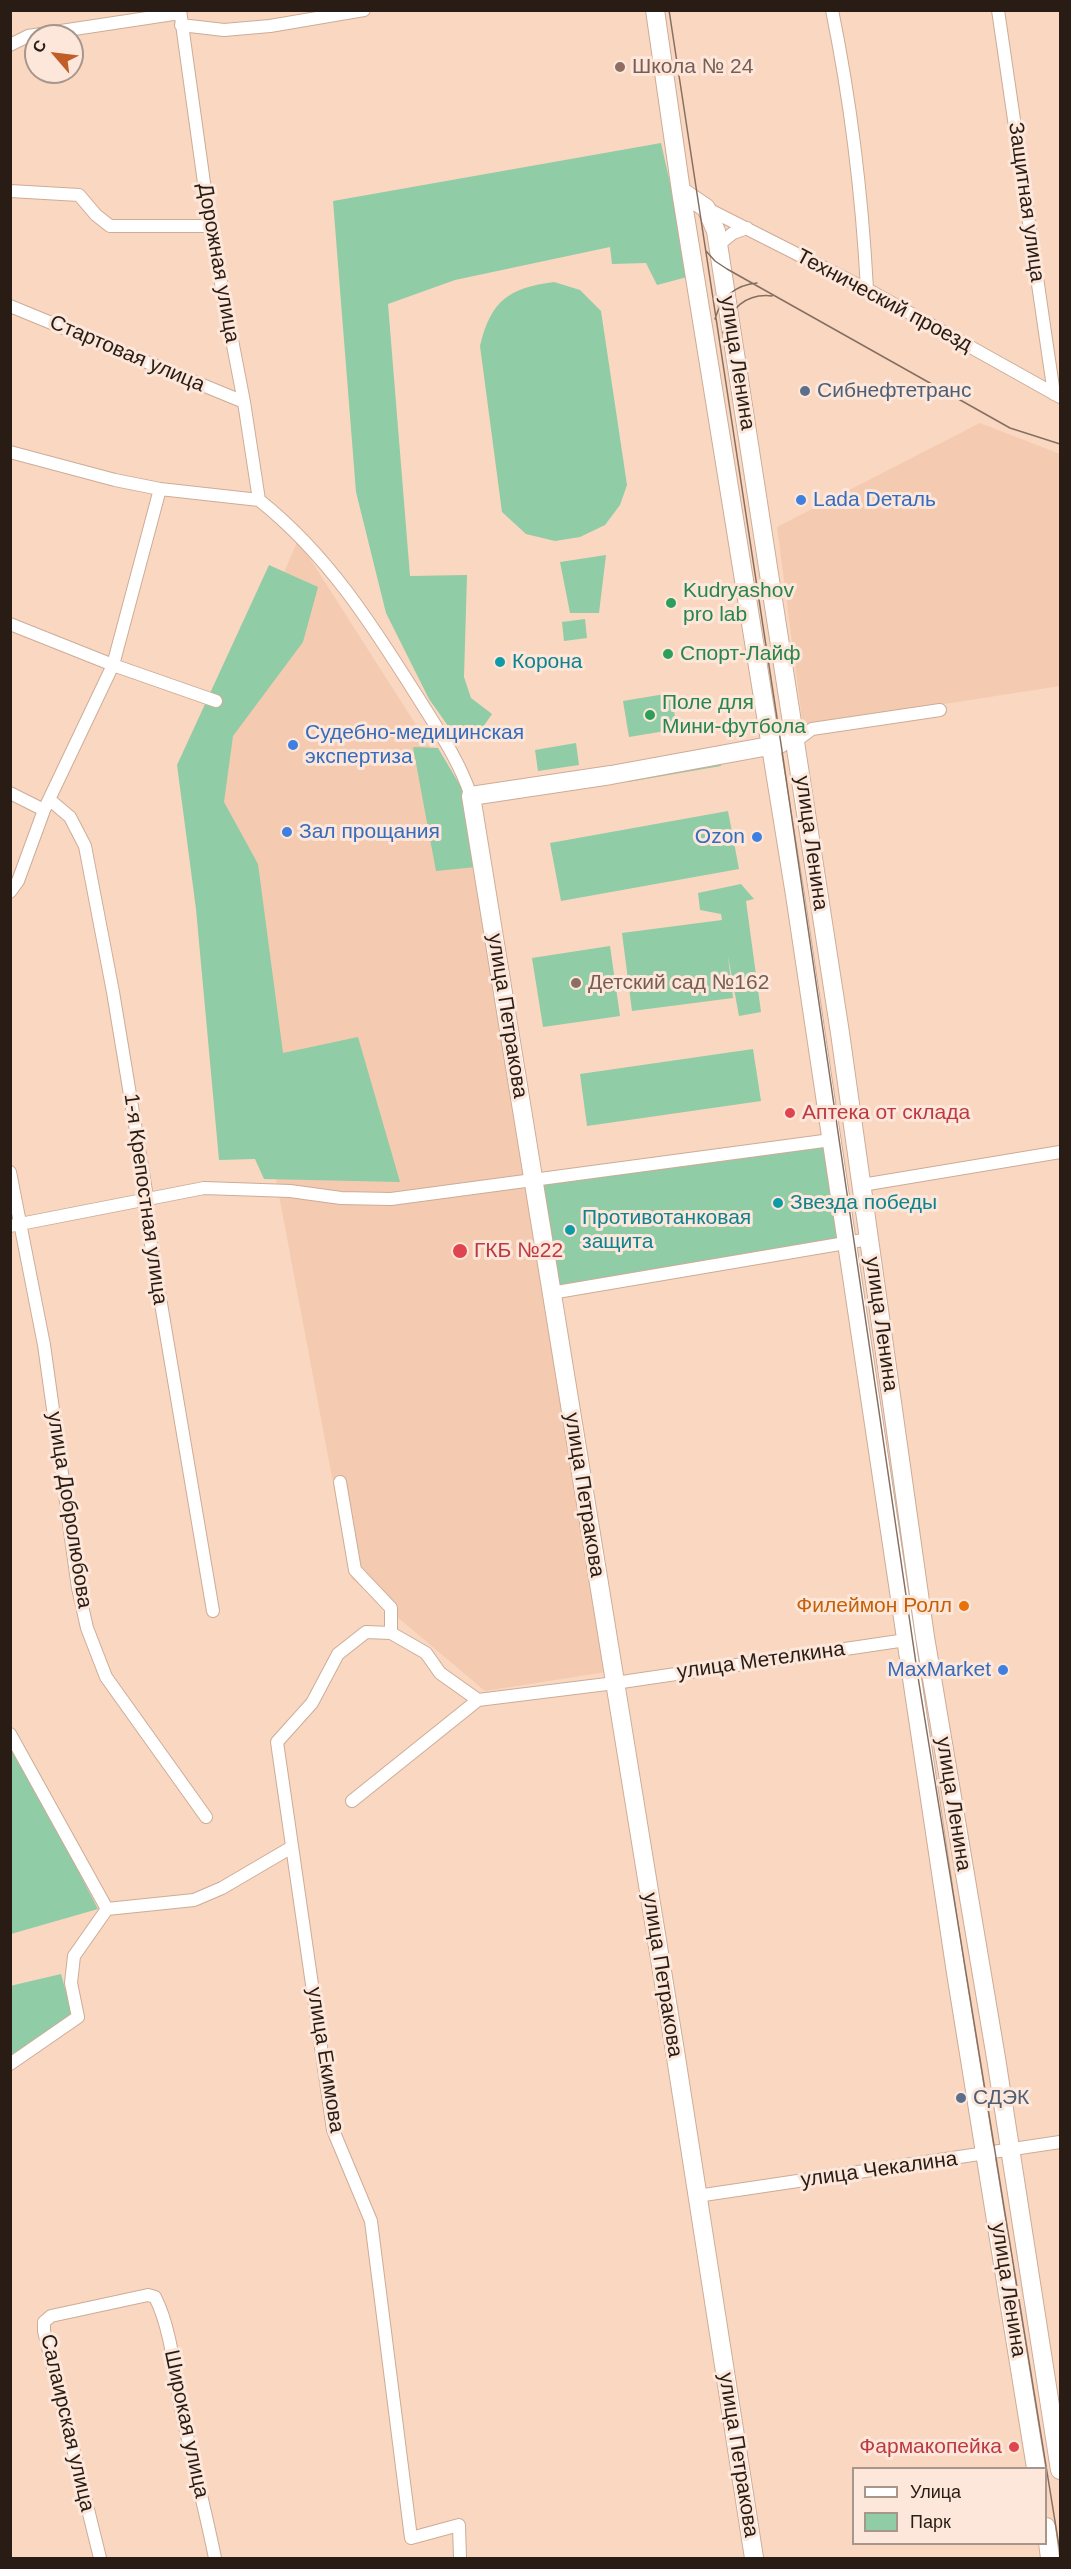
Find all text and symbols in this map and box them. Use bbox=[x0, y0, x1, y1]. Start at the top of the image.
north arrow bbox=[24, 24, 84, 84]
text: С bbox=[29, 37, 50, 55]
place label: Школа № 24 bbox=[632, 54, 753, 80]
marker: Школа № 24 bbox=[613, 60, 627, 74]
street label: Защитная улица bbox=[1002, 120, 1050, 284]
street label: Дорожная улица bbox=[192, 181, 244, 345]
street label: Технический проезд bbox=[792, 244, 976, 358]
street label: улица Ленина bbox=[714, 294, 760, 432]
street label: Стартовая улица bbox=[46, 310, 208, 398]
place label: Сибнефтетранс bbox=[817, 378, 971, 404]
marker: Сибнефтетранс bbox=[798, 384, 812, 398]
place label: Lada Dеталь bbox=[813, 487, 936, 513]
marker: Lada Dеталь bbox=[794, 493, 808, 507]
place label: Kudryashov pro lab bbox=[683, 578, 794, 628]
marker: Kudryashov pro lab bbox=[664, 596, 678, 610]
place label: Спорт-Лайф bbox=[680, 641, 801, 667]
marker: Спорт-Лайф bbox=[661, 647, 675, 661]
place label: Корона bbox=[512, 649, 583, 675]
marker: Корона bbox=[493, 655, 507, 669]
place label: Поле для Мини-футбола bbox=[662, 690, 806, 740]
marker: Поле для Мини-футбола bbox=[643, 708, 657, 722]
place label: Судебно-медицинская экспертиза bbox=[305, 720, 524, 770]
marker: Судебно-медицинская экспертиза bbox=[286, 738, 300, 752]
street label: улица Ленина bbox=[789, 774, 833, 912]
place label: Зал прощания bbox=[299, 819, 440, 845]
place label: Ozon bbox=[695, 824, 745, 850]
marker: Зал прощания bbox=[280, 825, 294, 839]
marker: Ozon bbox=[750, 830, 764, 844]
street label: улица Петракова bbox=[482, 932, 532, 1100]
place label: Детский сад №162 bbox=[588, 970, 769, 996]
marker: Детский сад №162 bbox=[569, 976, 583, 990]
street label: 1-я Крепостная улица bbox=[118, 1092, 172, 1306]
place label: Аптека от склада bbox=[802, 1100, 970, 1126]
marker: Аптека от склада bbox=[783, 1106, 797, 1120]
place label: Звезда победы bbox=[790, 1190, 937, 1216]
marker: Звезда победы bbox=[771, 1196, 785, 1210]
place label: Противотанковая защита bbox=[582, 1205, 751, 1255]
marker: Противотанковая защита bbox=[563, 1223, 577, 1237]
place label: ГКБ №22 bbox=[474, 1238, 563, 1264]
marker: ГКБ №22 bbox=[451, 1242, 469, 1260]
street label: улица Ленина bbox=[859, 1255, 903, 1393]
street label: улица Добролюбова bbox=[41, 1410, 97, 1610]
street label: улица Петракова bbox=[559, 1411, 609, 1579]
place label: Филеймон Ролл bbox=[796, 1593, 952, 1619]
marker: Филеймон Ролл bbox=[957, 1599, 971, 1613]
street label: улица Метелкина bbox=[676, 1637, 846, 1685]
place label: MaxMarket bbox=[887, 1657, 991, 1683]
marker: MaxMarket bbox=[996, 1663, 1010, 1677]
street label: улица Ленина bbox=[930, 1735, 976, 1873]
street label: улица Петракова bbox=[637, 1891, 687, 2059]
street label: улица Екимова bbox=[301, 1985, 349, 2135]
place label: СДЭК bbox=[973, 2085, 1029, 2111]
marker: СДЭК bbox=[954, 2091, 968, 2105]
street label: улица Чекалина bbox=[799, 2147, 959, 2193]
street label: улица Ленина bbox=[985, 2221, 1031, 2359]
street label: Салаирская улица bbox=[34, 2332, 100, 2514]
street label: Широкая улица bbox=[158, 2348, 214, 2500]
street label: улица Петракова bbox=[713, 2371, 763, 2539]
place label: Фармакопейка bbox=[859, 2434, 1002, 2460]
marker: Фармакопейка bbox=[1007, 2440, 1021, 2454]
legend bbox=[852, 2467, 1047, 2545]
text: Улица bbox=[910, 2482, 961, 2502]
text: Парк bbox=[910, 2512, 951, 2532]

